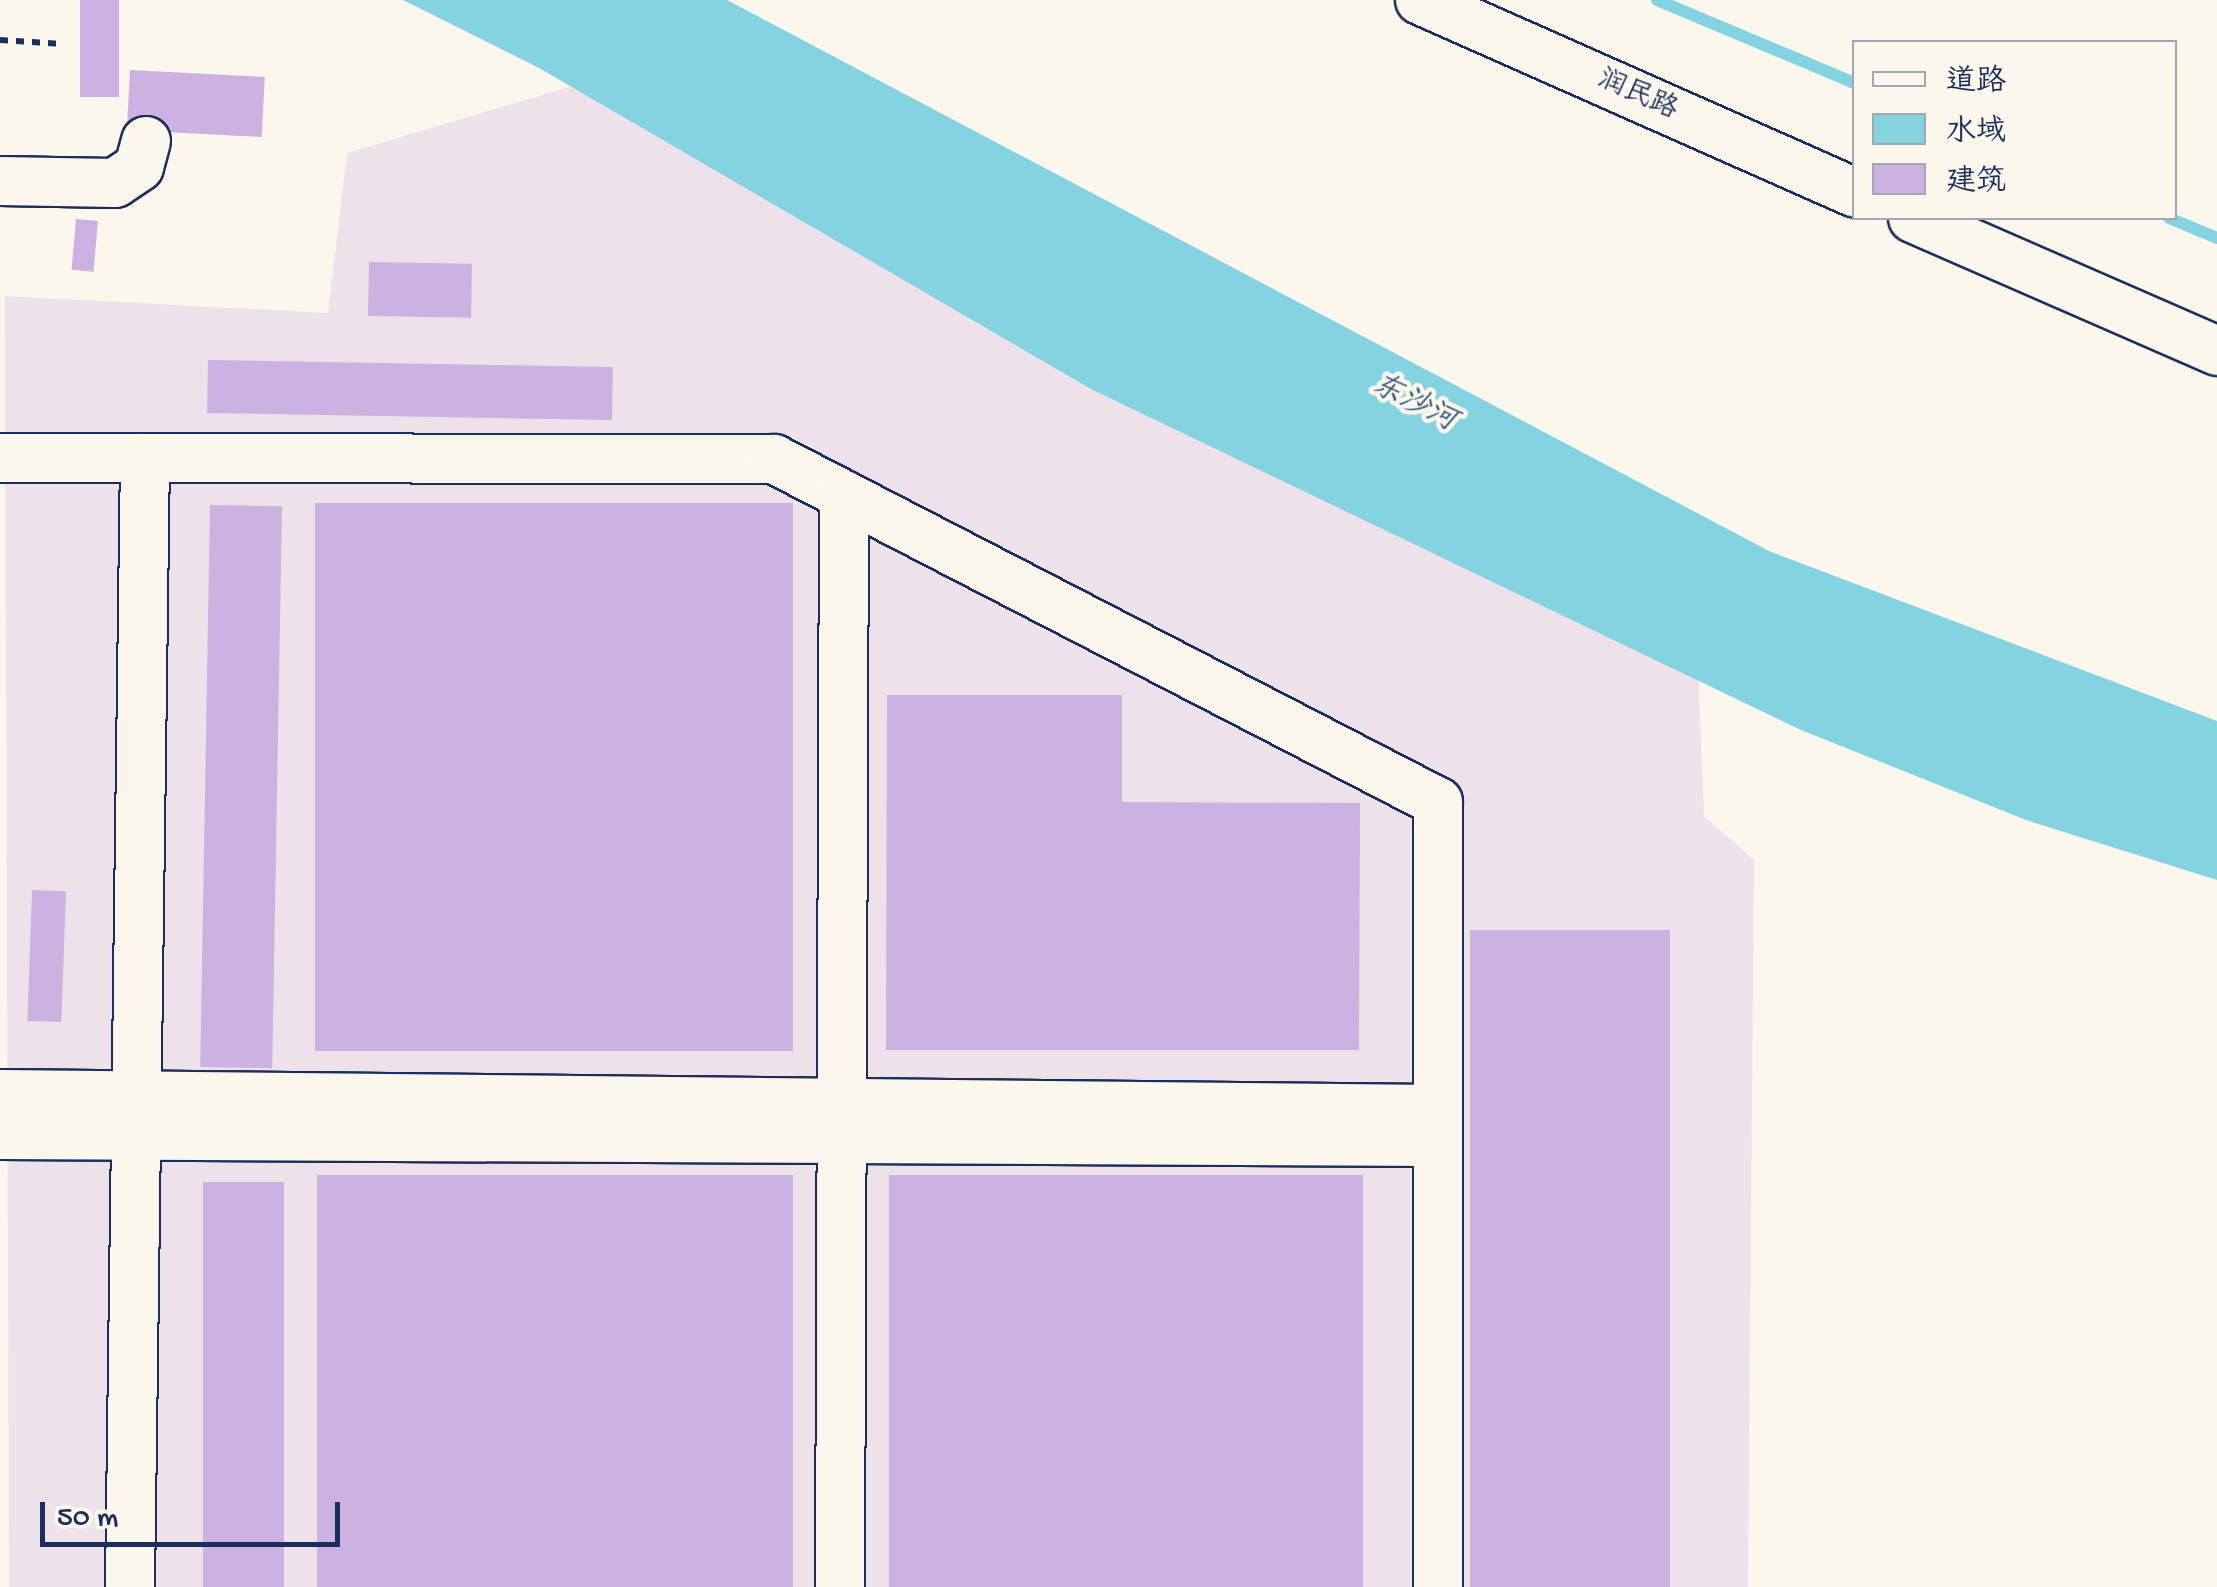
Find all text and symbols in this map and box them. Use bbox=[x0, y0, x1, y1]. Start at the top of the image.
legend bbox=[1852, 40, 2177, 220]
street label: 润民路 bbox=[1592, 64, 1682, 128]
text: 道路 bbox=[1946, 66, 2006, 101]
text: 水域 bbox=[1946, 116, 2006, 151]
text: 建筑 bbox=[1946, 166, 2006, 201]
water label: 东沙河 bbox=[1365, 369, 1461, 441]
scale bar bbox=[45, 1482, 345, 1544]
text: 50 m bbox=[57, 1502, 118, 1537]

